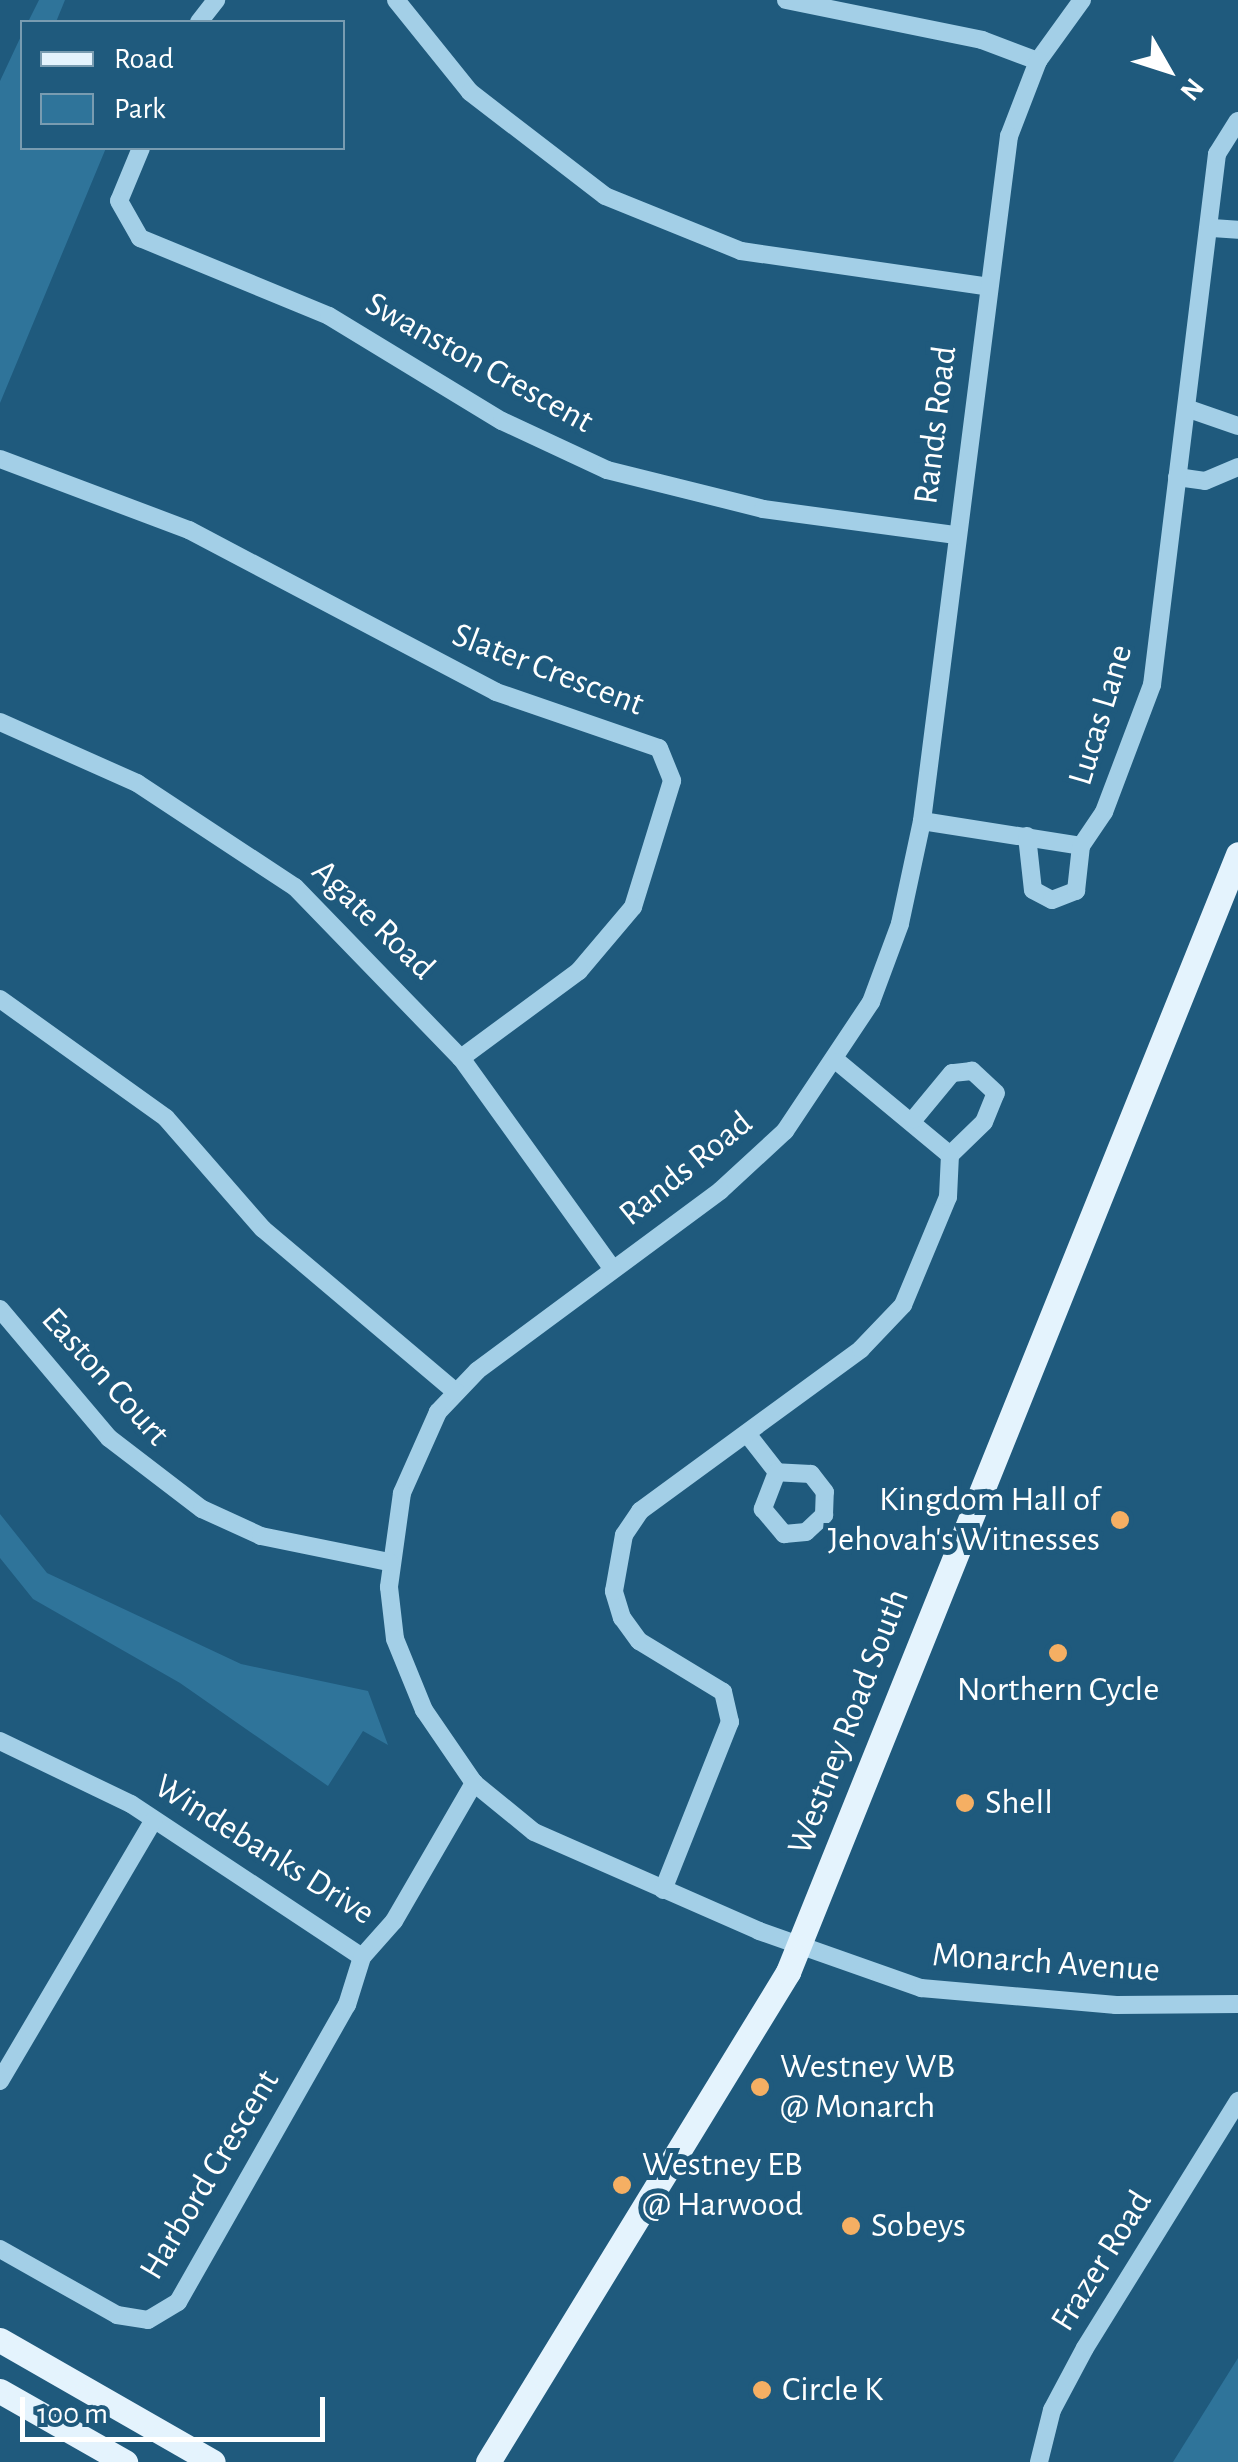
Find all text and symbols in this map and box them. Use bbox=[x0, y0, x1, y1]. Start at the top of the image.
legend bbox=[20, 20, 345, 150]
north arrow bbox=[1118, 20, 1218, 120]
text: Road bbox=[114, 44, 174, 74]
text: N bbox=[1174, 73, 1208, 105]
text: Park bbox=[114, 94, 166, 124]
street label: Swanston Crescent bbox=[358, 283, 600, 443]
street label: Rands Road bbox=[905, 343, 967, 507]
street label: Slater Crescent bbox=[446, 614, 650, 726]
street label: Lucas Lane bbox=[1060, 640, 1142, 790]
street label: Agate Road bbox=[303, 851, 443, 989]
street label: Rands Road bbox=[611, 1103, 761, 1235]
street label: Easton Court bbox=[32, 1299, 178, 1455]
place label: Kingdom Hall of Jehovah's Witnesses bbox=[828, 1479, 1100, 1561]
marker: Kingdom Hall of Jehovah's Witnesses bbox=[1109, 1509, 1131, 1531]
street label: Westney Road South bbox=[779, 1584, 919, 1860]
marker: Northern Cycle bbox=[1047, 1642, 1069, 1664]
place label: Northern Cycle bbox=[957, 1669, 1159, 1711]
street label: Windebanks Drive bbox=[146, 1766, 382, 1934]
place label: Shell bbox=[985, 1782, 1053, 1824]
marker: Shell bbox=[954, 1792, 976, 1814]
street label: Monarch Avenue bbox=[931, 1934, 1161, 1992]
place label: Westney WB @ Monarch bbox=[780, 2046, 955, 2128]
street label: Harbord Crescent bbox=[131, 2063, 289, 2287]
marker: Westney WB @ Monarch bbox=[749, 2076, 771, 2098]
place label: Westney EB @ Harwood bbox=[642, 2144, 803, 2226]
marker: Westney EB @ Harwood bbox=[611, 2174, 633, 2196]
street label: Frazer Road bbox=[1042, 2183, 1162, 2339]
place label: Sobeys bbox=[871, 2205, 966, 2247]
marker: Sobeys bbox=[840, 2215, 862, 2237]
place label: Circle K bbox=[782, 2369, 883, 2411]
scale bar bbox=[25, 2377, 330, 2439]
marker: Circle K bbox=[751, 2379, 773, 2401]
text: 100 m bbox=[37, 2399, 108, 2429]

